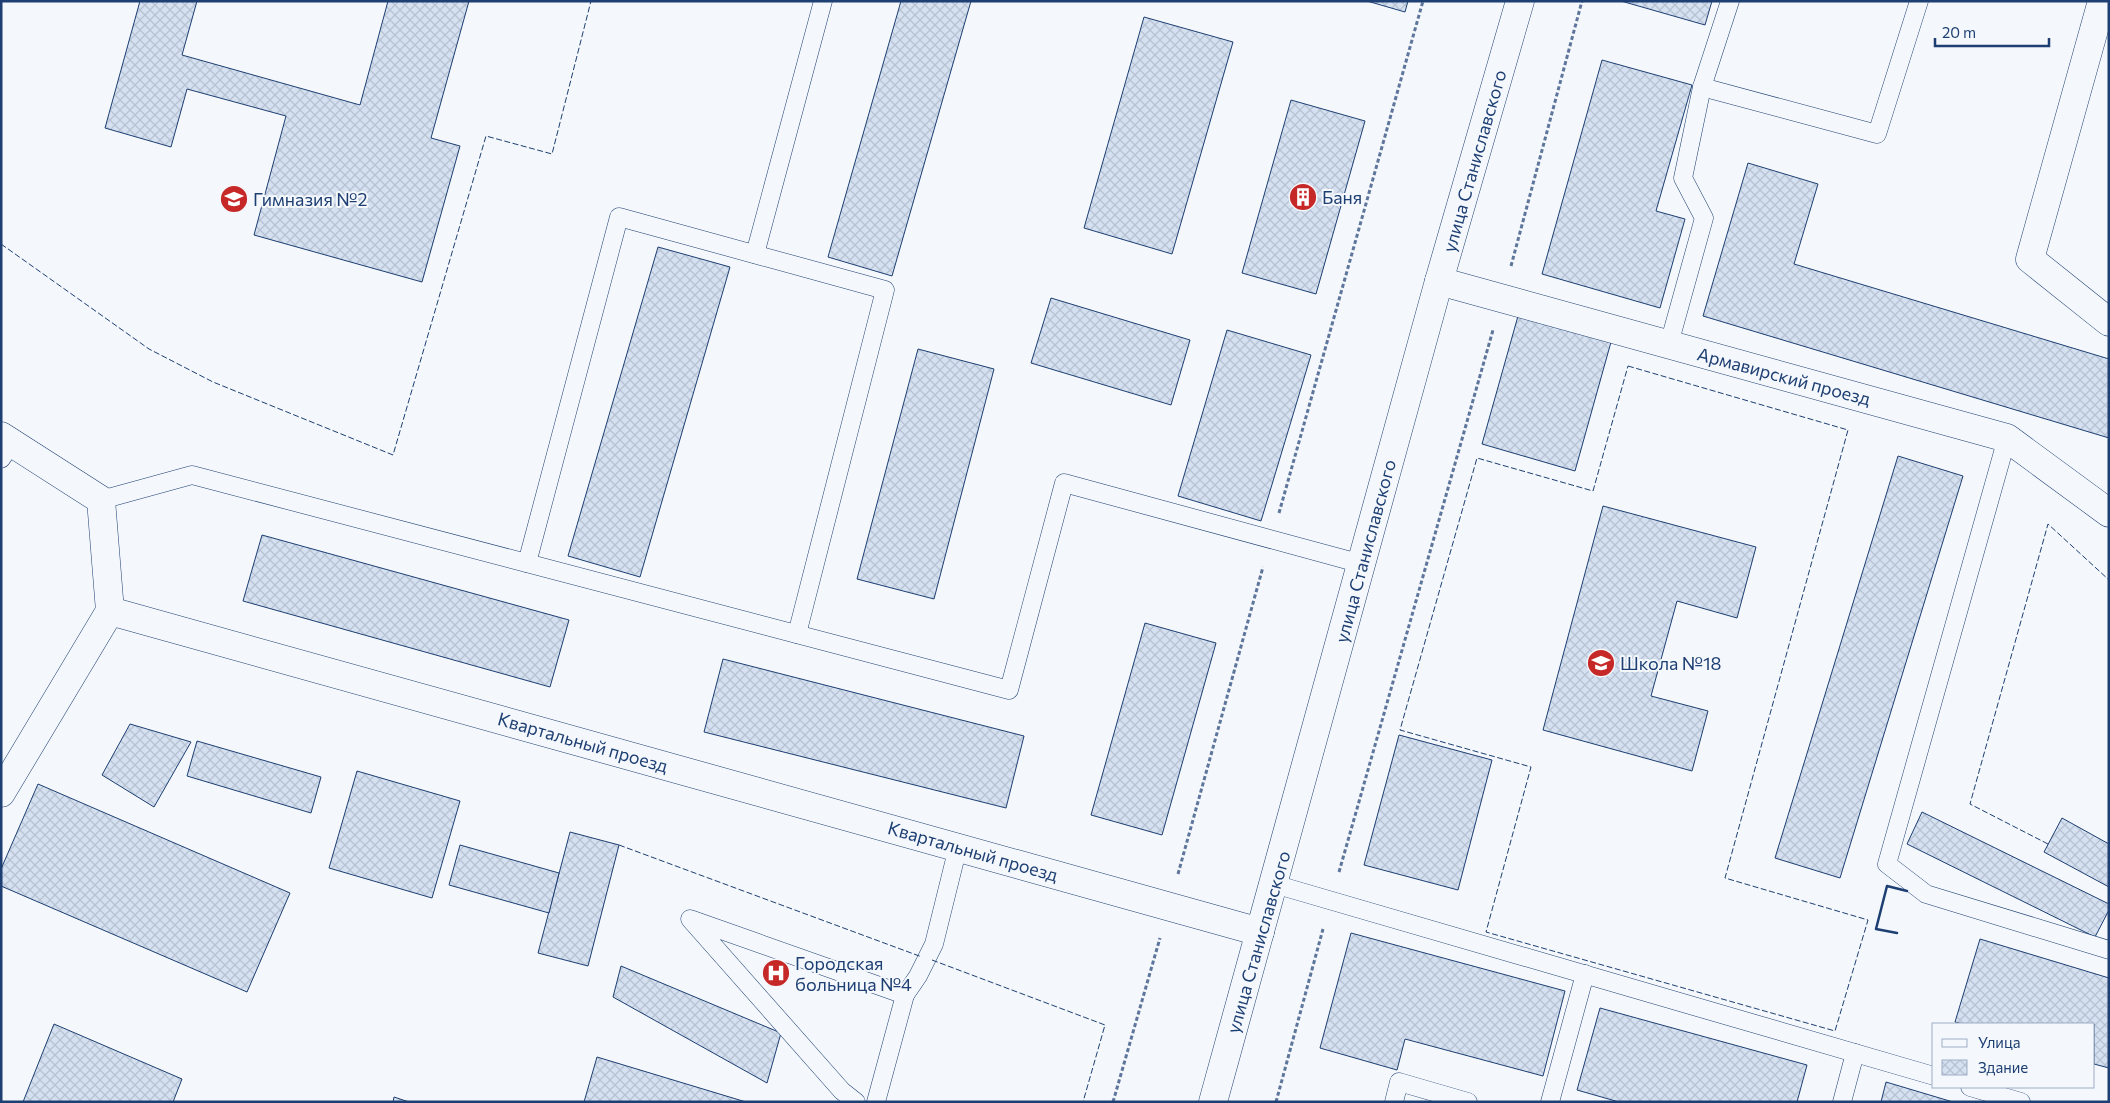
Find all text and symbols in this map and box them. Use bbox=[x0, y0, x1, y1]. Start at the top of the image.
scale bar bbox=[1935, 15, 2049, 47]
text: 20 m bbox=[1942, 23, 1976, 41]
street label: улица Станиславского bbox=[1437, 67, 1511, 255]
building icon: Баня bbox=[1288, 182, 1318, 212]
school or university icon: Гимназия №2 bbox=[219, 184, 249, 214]
place label: Баня bbox=[1322, 186, 1362, 208]
place label: Гимназия №2 bbox=[253, 188, 367, 210]
street label: Армавирский проезд bbox=[1695, 342, 1873, 410]
street label: улица Станиславского bbox=[1330, 457, 1400, 645]
school or university icon: Школа №18 bbox=[1586, 648, 1616, 678]
place label: Школа №18 bbox=[1620, 652, 1722, 674]
street label: Квартальный проезд bbox=[495, 707, 671, 777]
street label: Квартальный проезд bbox=[885, 816, 1061, 886]
street label: улица Станиславского bbox=[1221, 848, 1295, 1036]
place label: Городская больница №4 bbox=[795, 952, 912, 995]
hospital icon: Городская больница №4 bbox=[761, 958, 791, 988]
legend bbox=[1932, 1023, 2095, 1088]
text: Улица bbox=[1978, 1033, 2020, 1051]
text: Здание bbox=[1978, 1058, 2028, 1076]

